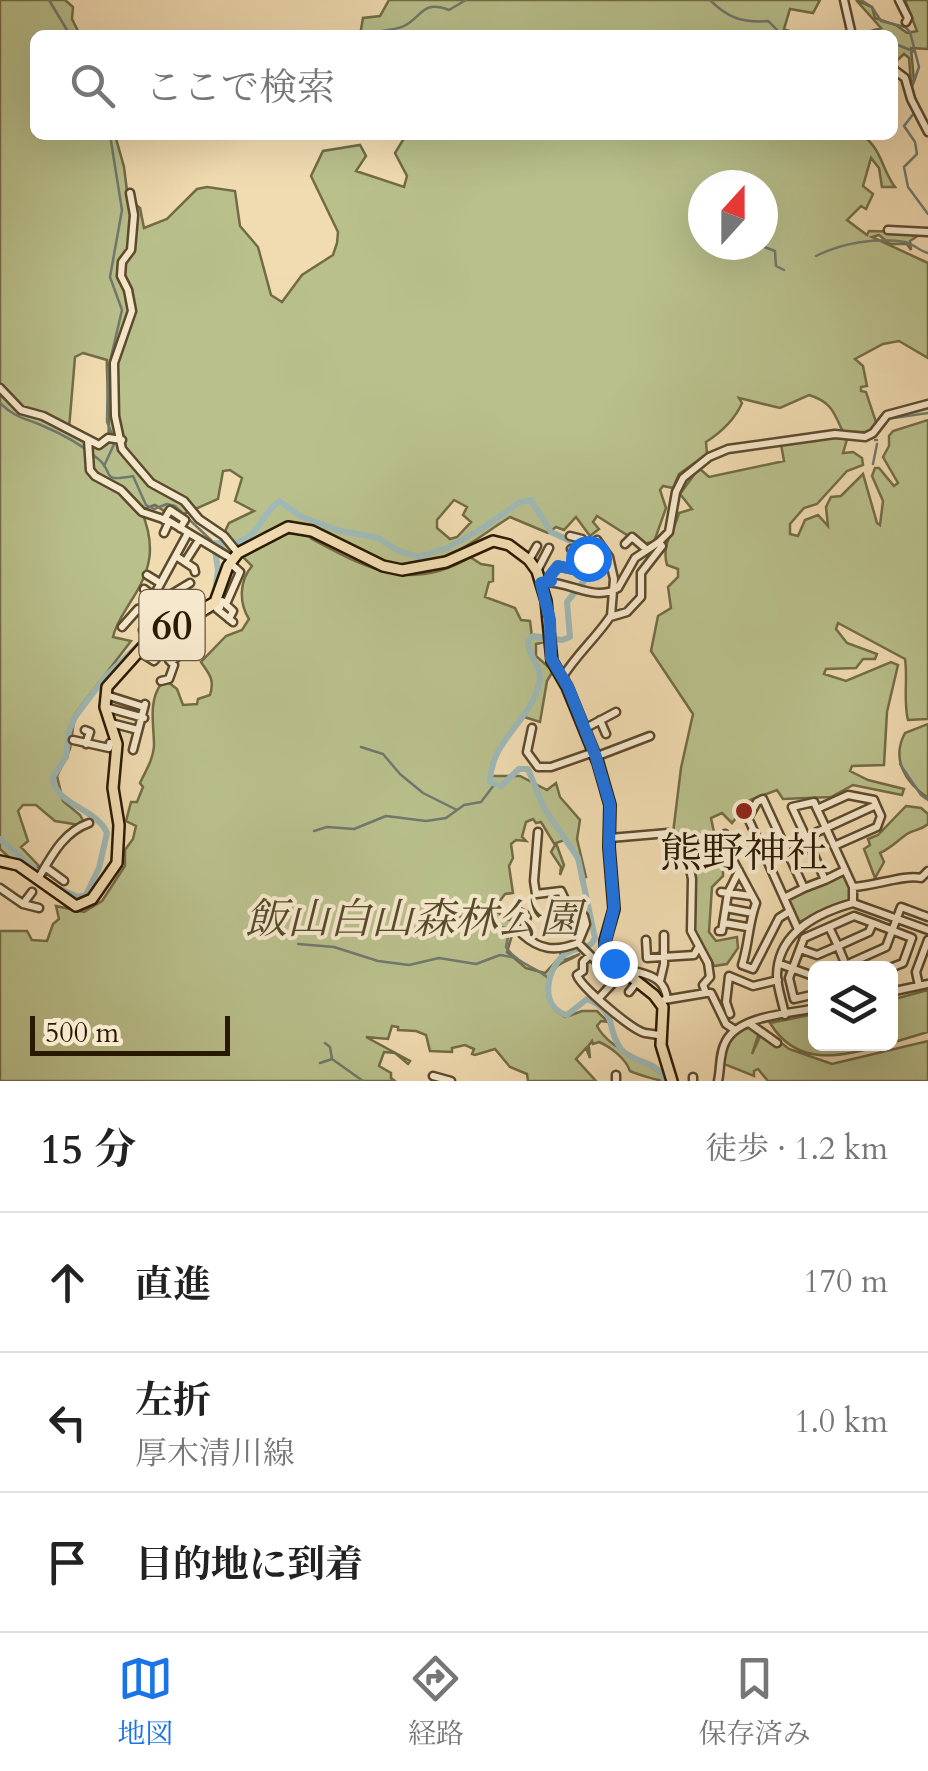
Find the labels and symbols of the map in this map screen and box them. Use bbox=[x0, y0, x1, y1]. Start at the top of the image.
north arrow bbox=[688, 170, 778, 260]
route start bbox=[566, 536, 612, 582]
road number: 60 bbox=[140, 590, 204, 660]
marker: 熊野神社 bbox=[733, 800, 755, 822]
place label: 熊野神社 bbox=[660, 825, 828, 882]
park label: 飯山白山森林公園 bbox=[245, 891, 587, 948]
route end bbox=[592, 941, 638, 987]
scale bar bbox=[30, 1011, 230, 1056]

